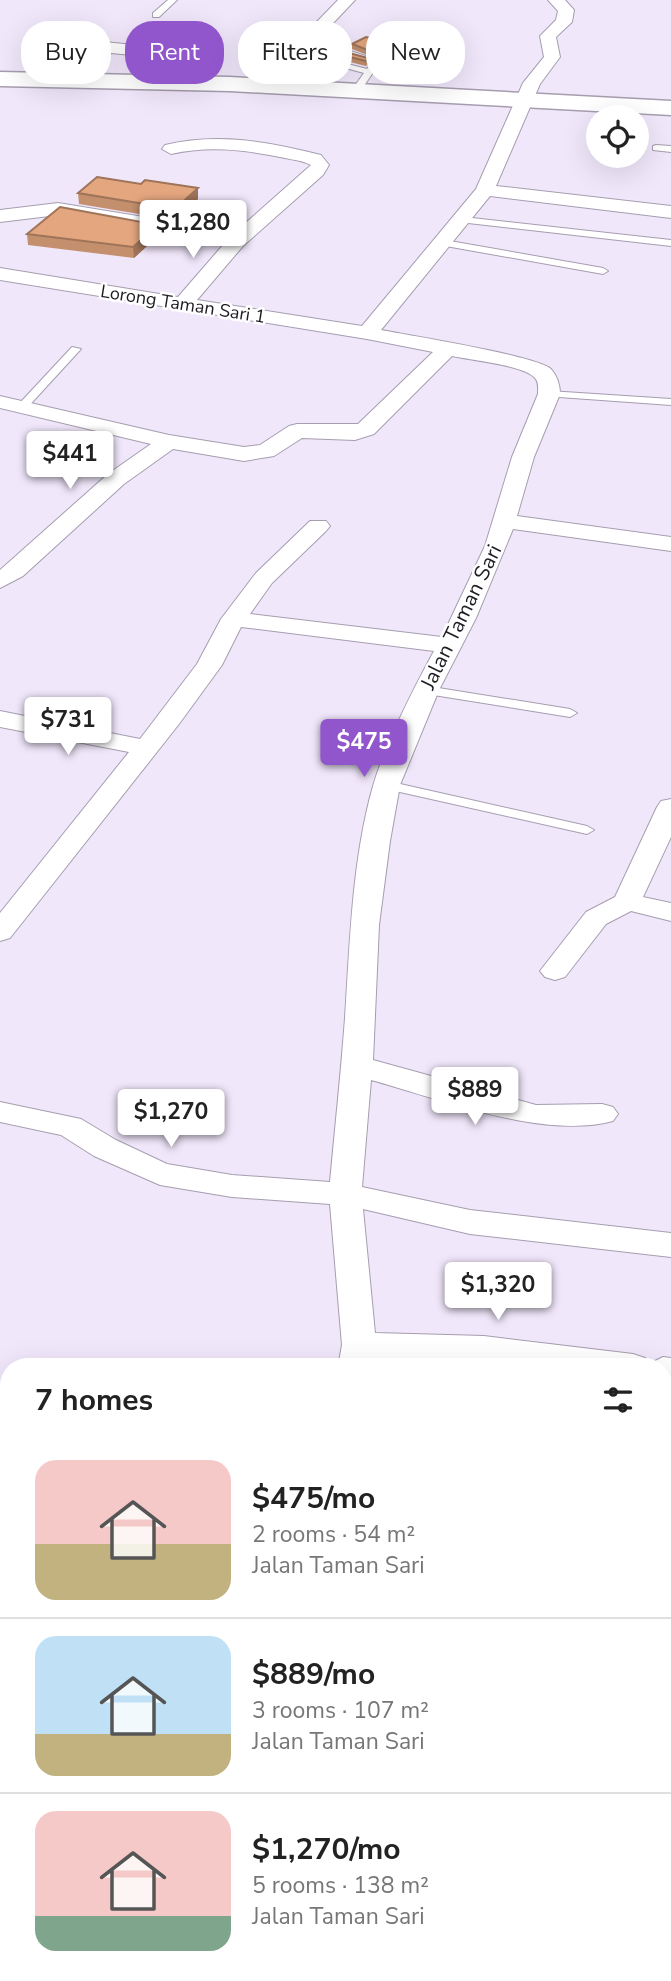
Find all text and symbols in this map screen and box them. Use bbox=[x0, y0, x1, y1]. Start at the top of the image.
chip: Buy bbox=[21, 21, 111, 84]
chip: Rent bbox=[125, 21, 224, 84]
chip: Filters bbox=[238, 21, 352, 84]
chip: New bbox=[366, 21, 465, 84]
map controls bbox=[586, 105, 649, 168]
button: locate bbox=[586, 105, 649, 168]
pin: $1,280 bbox=[136, 201, 250, 260]
text: $1,280 bbox=[156, 207, 230, 238]
street label: Lorong Taman Sari 1 bbox=[99, 279, 267, 329]
pin: $441 bbox=[29, 432, 111, 491]
text: $441 bbox=[42, 438, 98, 469]
street label: Jalan Taman Sari bbox=[413, 540, 508, 695]
pin: $731 bbox=[27, 698, 109, 757]
text: $731 bbox=[40, 704, 96, 735]
pin: $475 bbox=[323, 720, 405, 779]
text: $475 bbox=[336, 726, 392, 757]
pin: $889 bbox=[434, 1068, 516, 1127]
text: $889 bbox=[447, 1074, 503, 1105]
pin: $1,270 bbox=[114, 1090, 228, 1149]
text: $1,270 bbox=[134, 1096, 208, 1127]
pin: $1,320 bbox=[441, 1262, 555, 1322]
text: $1,320 bbox=[461, 1269, 535, 1300]
text: 7 homes bbox=[35, 1380, 153, 1421]
icon: filters bbox=[599, 1381, 637, 1419]
text: $475/mo bbox=[252, 1478, 375, 1519]
icon: home bbox=[91, 1488, 175, 1572]
text: 2 rooms · 54 m² bbox=[252, 1519, 415, 1550]
text: Jalan Taman Sari bbox=[252, 1550, 425, 1581]
text: $889/mo bbox=[252, 1654, 375, 1695]
icon: home bbox=[91, 1664, 175, 1748]
text: 3 rooms · 107 m² bbox=[252, 1695, 429, 1726]
text: Jalan Taman Sari bbox=[252, 1726, 425, 1757]
text: $1,270/mo bbox=[252, 1829, 401, 1870]
icon: home bbox=[91, 1839, 175, 1923]
text: 5 rooms · 138 m² bbox=[252, 1870, 429, 1901]
text: Jalan Taman Sari bbox=[252, 1901, 425, 1932]

